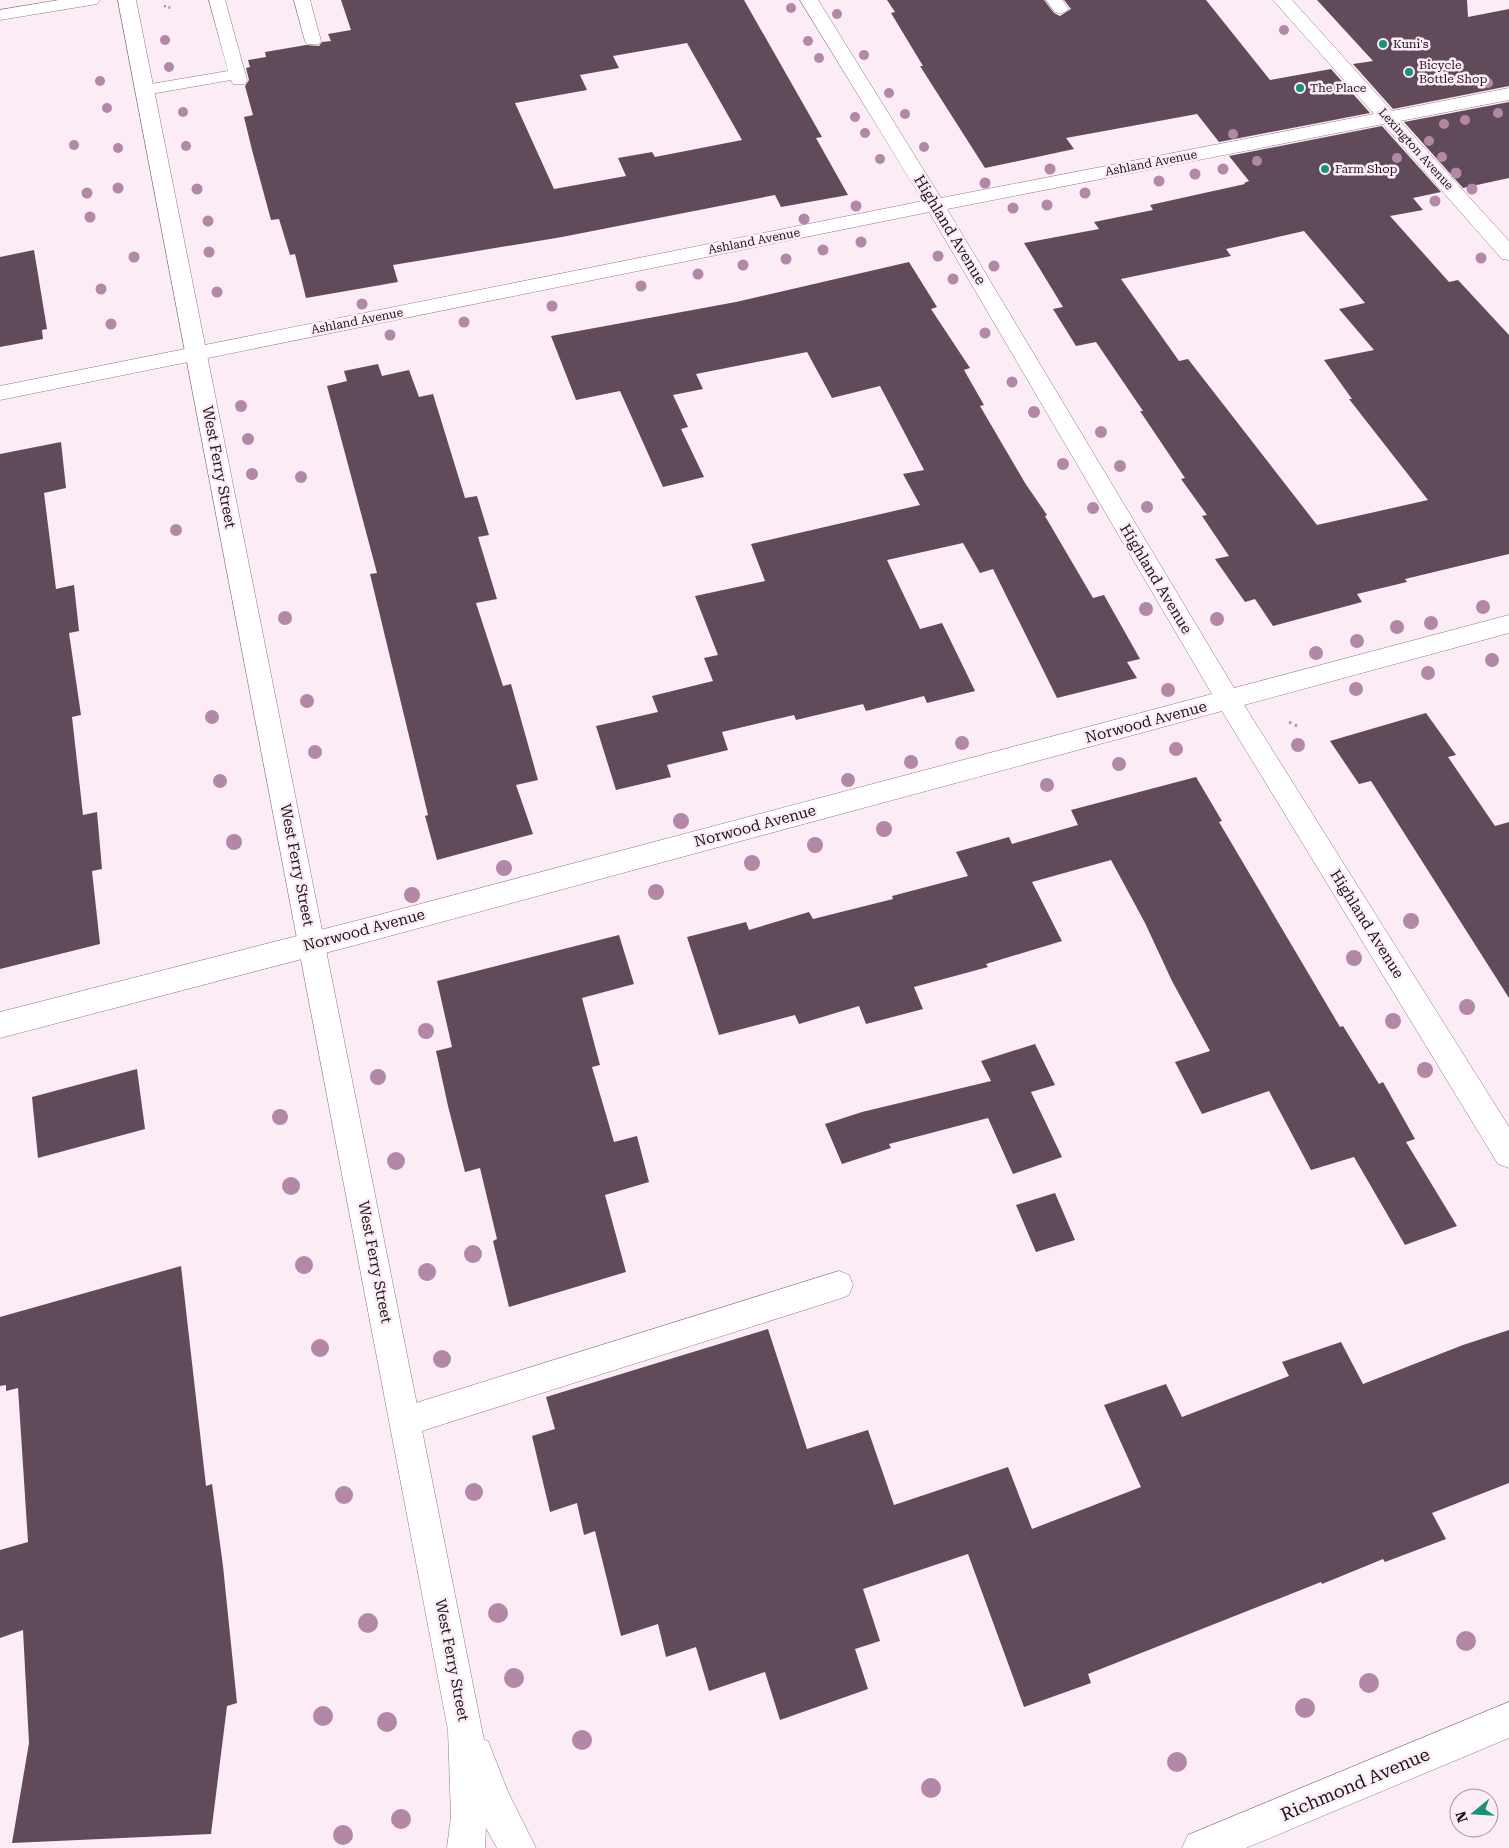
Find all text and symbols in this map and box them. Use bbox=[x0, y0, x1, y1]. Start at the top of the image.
place label: Kuni's bbox=[1393, 37, 1429, 51]
marker: Kuni's bbox=[1377, 38, 1389, 50]
place label: Bicycle Bottle Shop bbox=[1419, 58, 1487, 86]
marker: Bicycle Bottle Shop bbox=[1403, 66, 1415, 78]
place label: The Place bbox=[1310, 81, 1367, 95]
marker: The Place bbox=[1294, 82, 1306, 94]
street label: Lexington Avenue bbox=[1376, 105, 1457, 193]
street label: Ashland Avenue bbox=[1104, 147, 1199, 179]
place label: Farm Shop bbox=[1335, 162, 1398, 176]
marker: Farm Shop bbox=[1319, 163, 1331, 175]
street label: Highland Avenue bbox=[910, 172, 990, 288]
street label: Ashland Avenue bbox=[707, 225, 802, 257]
street label: Ashland Avenue bbox=[310, 305, 405, 337]
street label: West Ferry Street bbox=[198, 404, 240, 530]
street label: Highland Avenue bbox=[1116, 521, 1196, 637]
street label: Norwood Avenue bbox=[1083, 697, 1209, 747]
street label: Norwood Avenue bbox=[692, 801, 818, 851]
street label: West Ferry Street bbox=[276, 802, 318, 928]
street label: Highland Avenue bbox=[1326, 866, 1408, 982]
street label: Norwood Avenue bbox=[301, 905, 427, 955]
street label: West Ferry Street bbox=[354, 1199, 396, 1325]
street label: West Ferry Street bbox=[431, 1597, 473, 1723]
street label: Richmond Avenue bbox=[1277, 1743, 1433, 1825]
north arrow bbox=[1449, 1788, 1499, 1838]
text: N bbox=[1452, 1809, 1471, 1825]

